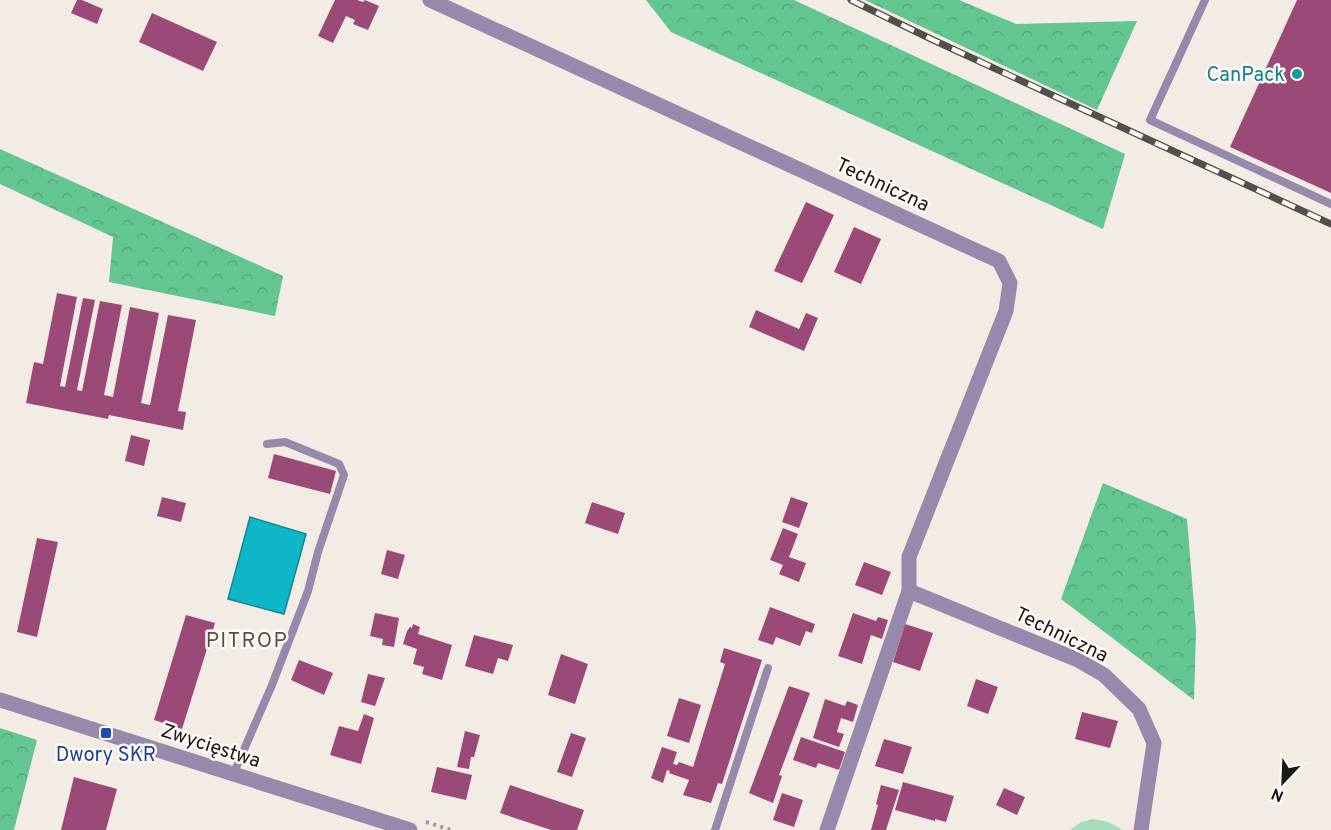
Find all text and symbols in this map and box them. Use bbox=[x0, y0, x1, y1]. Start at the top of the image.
place label: CanPack bbox=[1206, 63, 1285, 89]
marker: CanPack bbox=[1290, 67, 1304, 81]
street label: Techniczna bbox=[831, 153, 933, 219]
street label: Techniczna bbox=[1010, 602, 1112, 670]
district label: PITROP bbox=[206, 628, 288, 655]
street label: Zwycięstwa bbox=[157, 719, 264, 775]
marker: Dwory SKR bbox=[99, 726, 113, 740]
place label: Dwory SKR bbox=[56, 743, 156, 769]
north arrow bbox=[1253, 752, 1313, 812]
text: N bbox=[1269, 783, 1287, 805]

